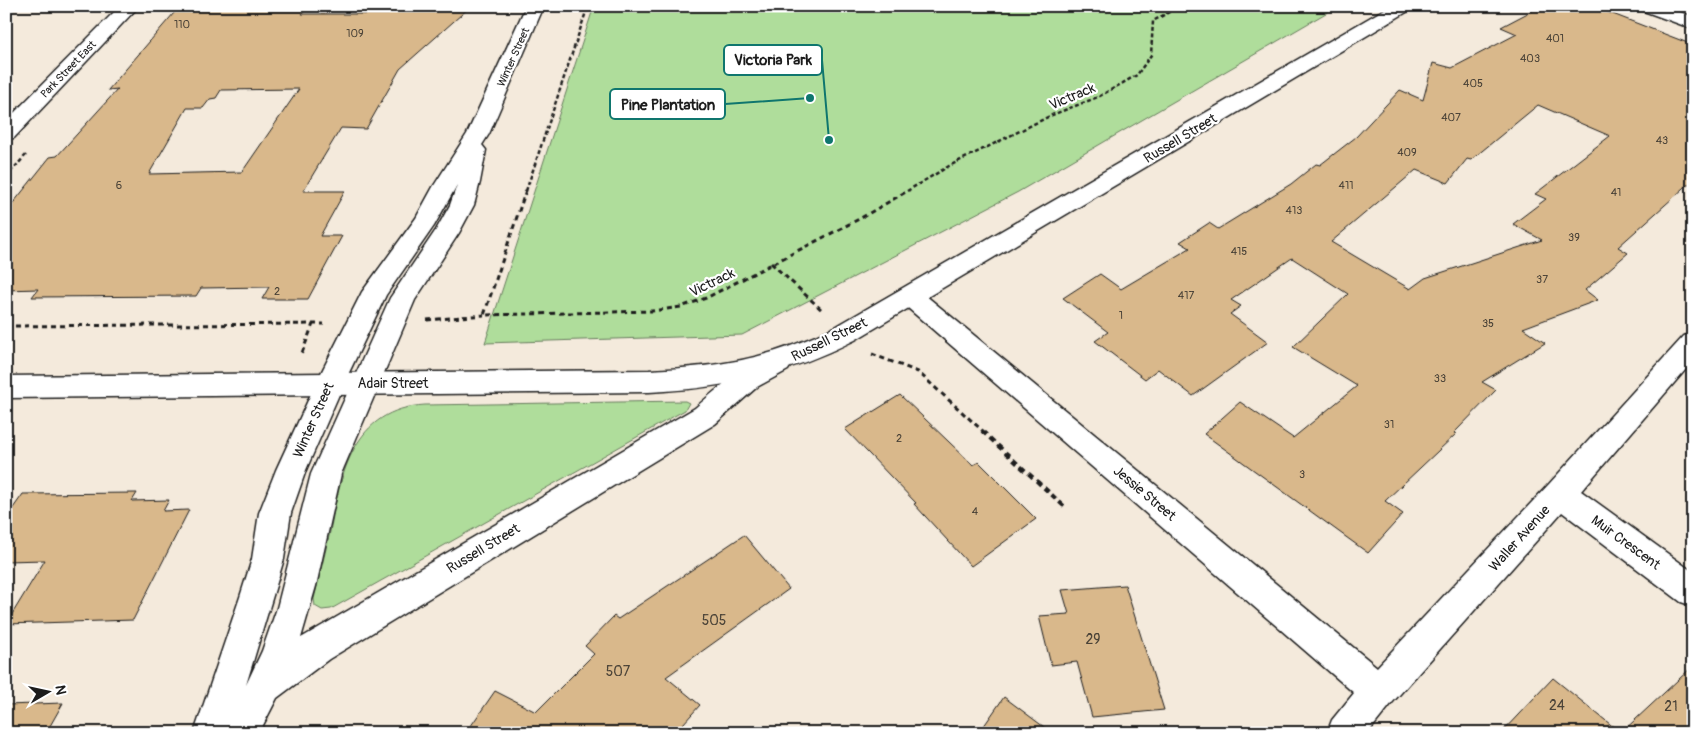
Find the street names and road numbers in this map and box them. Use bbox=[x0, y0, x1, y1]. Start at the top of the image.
street label: Winter Street bbox=[495, 25, 533, 89]
street label: Park Street East bbox=[38, 38, 99, 101]
street label: Victrack bbox=[1047, 79, 1098, 114]
street label: Russell Street bbox=[1141, 110, 1220, 167]
street label: Victrack bbox=[687, 264, 738, 301]
street label: Russell Street bbox=[789, 314, 870, 365]
street label: Adair Street bbox=[358, 375, 429, 392]
street label: Winter Street bbox=[289, 380, 338, 460]
street label: Jessie Street bbox=[1110, 462, 1180, 525]
street label: Waller Avenue bbox=[1485, 502, 1554, 575]
street label: Muir Crescent bbox=[1588, 512, 1664, 573]
street label: Russell Street bbox=[444, 520, 523, 577]

